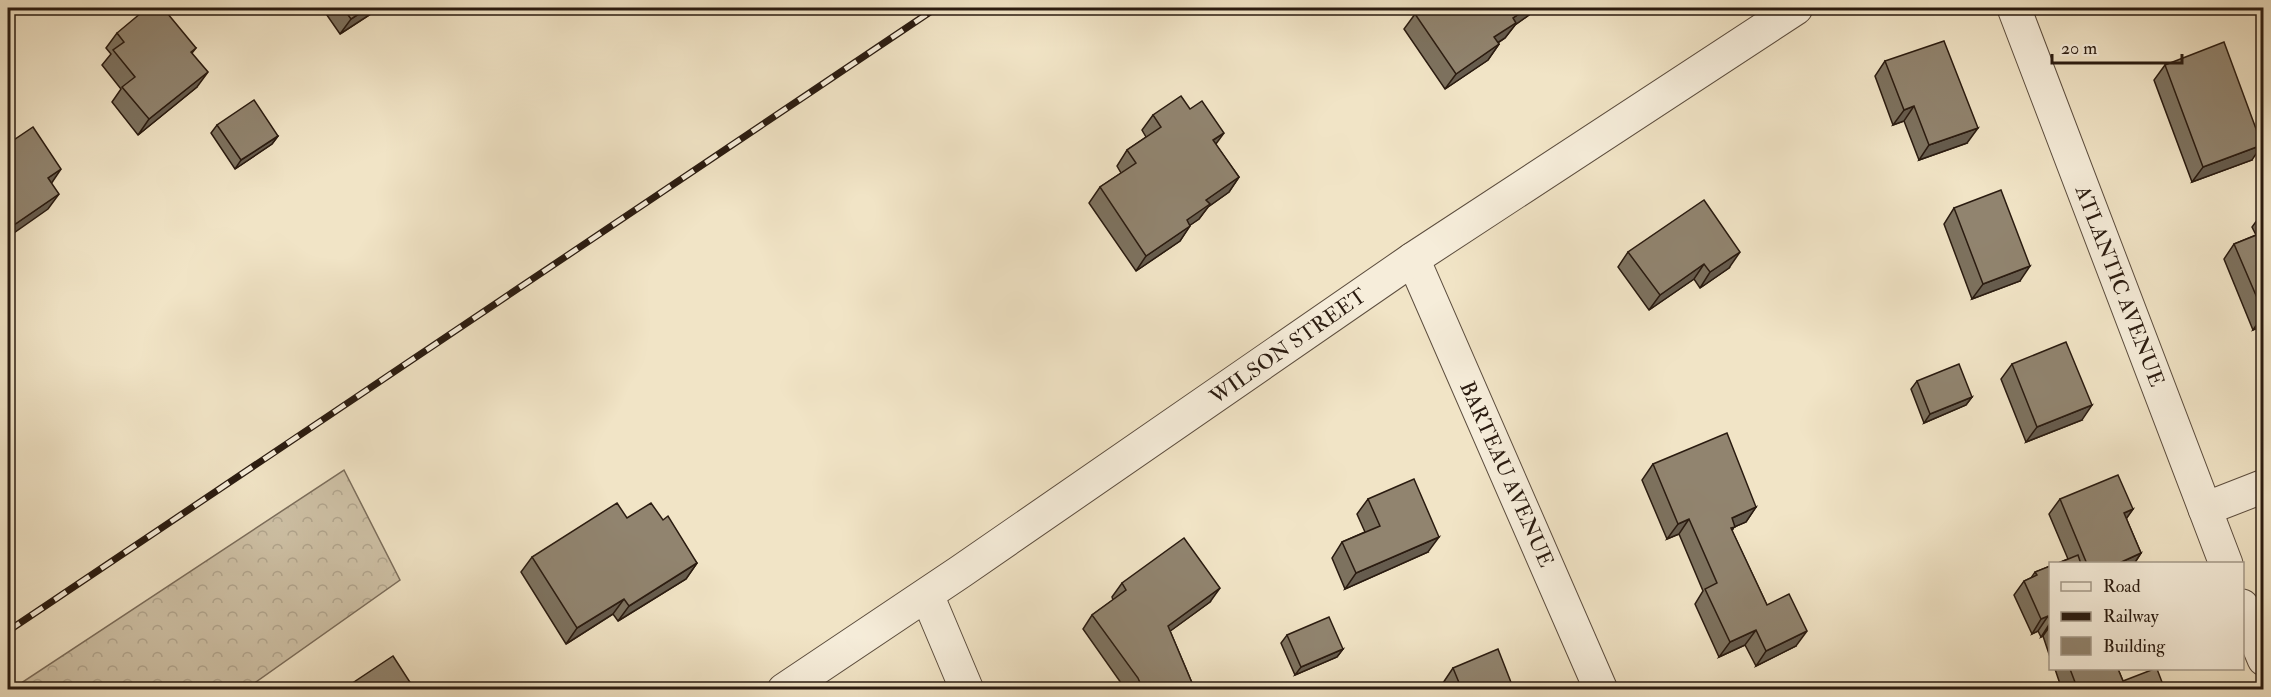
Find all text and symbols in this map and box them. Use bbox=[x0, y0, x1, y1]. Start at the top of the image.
scale bar bbox=[2052, 27, 2182, 65]
text: 20 m bbox=[2061, 37, 2097, 60]
street label: ATLANTIC AVENUE bbox=[2068, 181, 2170, 391]
street label: WILSON STREET bbox=[1204, 282, 1372, 411]
street label: BARTEAU AVENUE bbox=[1453, 377, 1560, 571]
legend bbox=[2049, 562, 2244, 670]
text: Road bbox=[2103, 575, 2141, 598]
text: Railway bbox=[2103, 605, 2160, 628]
text: Building bbox=[2103, 635, 2166, 658]

